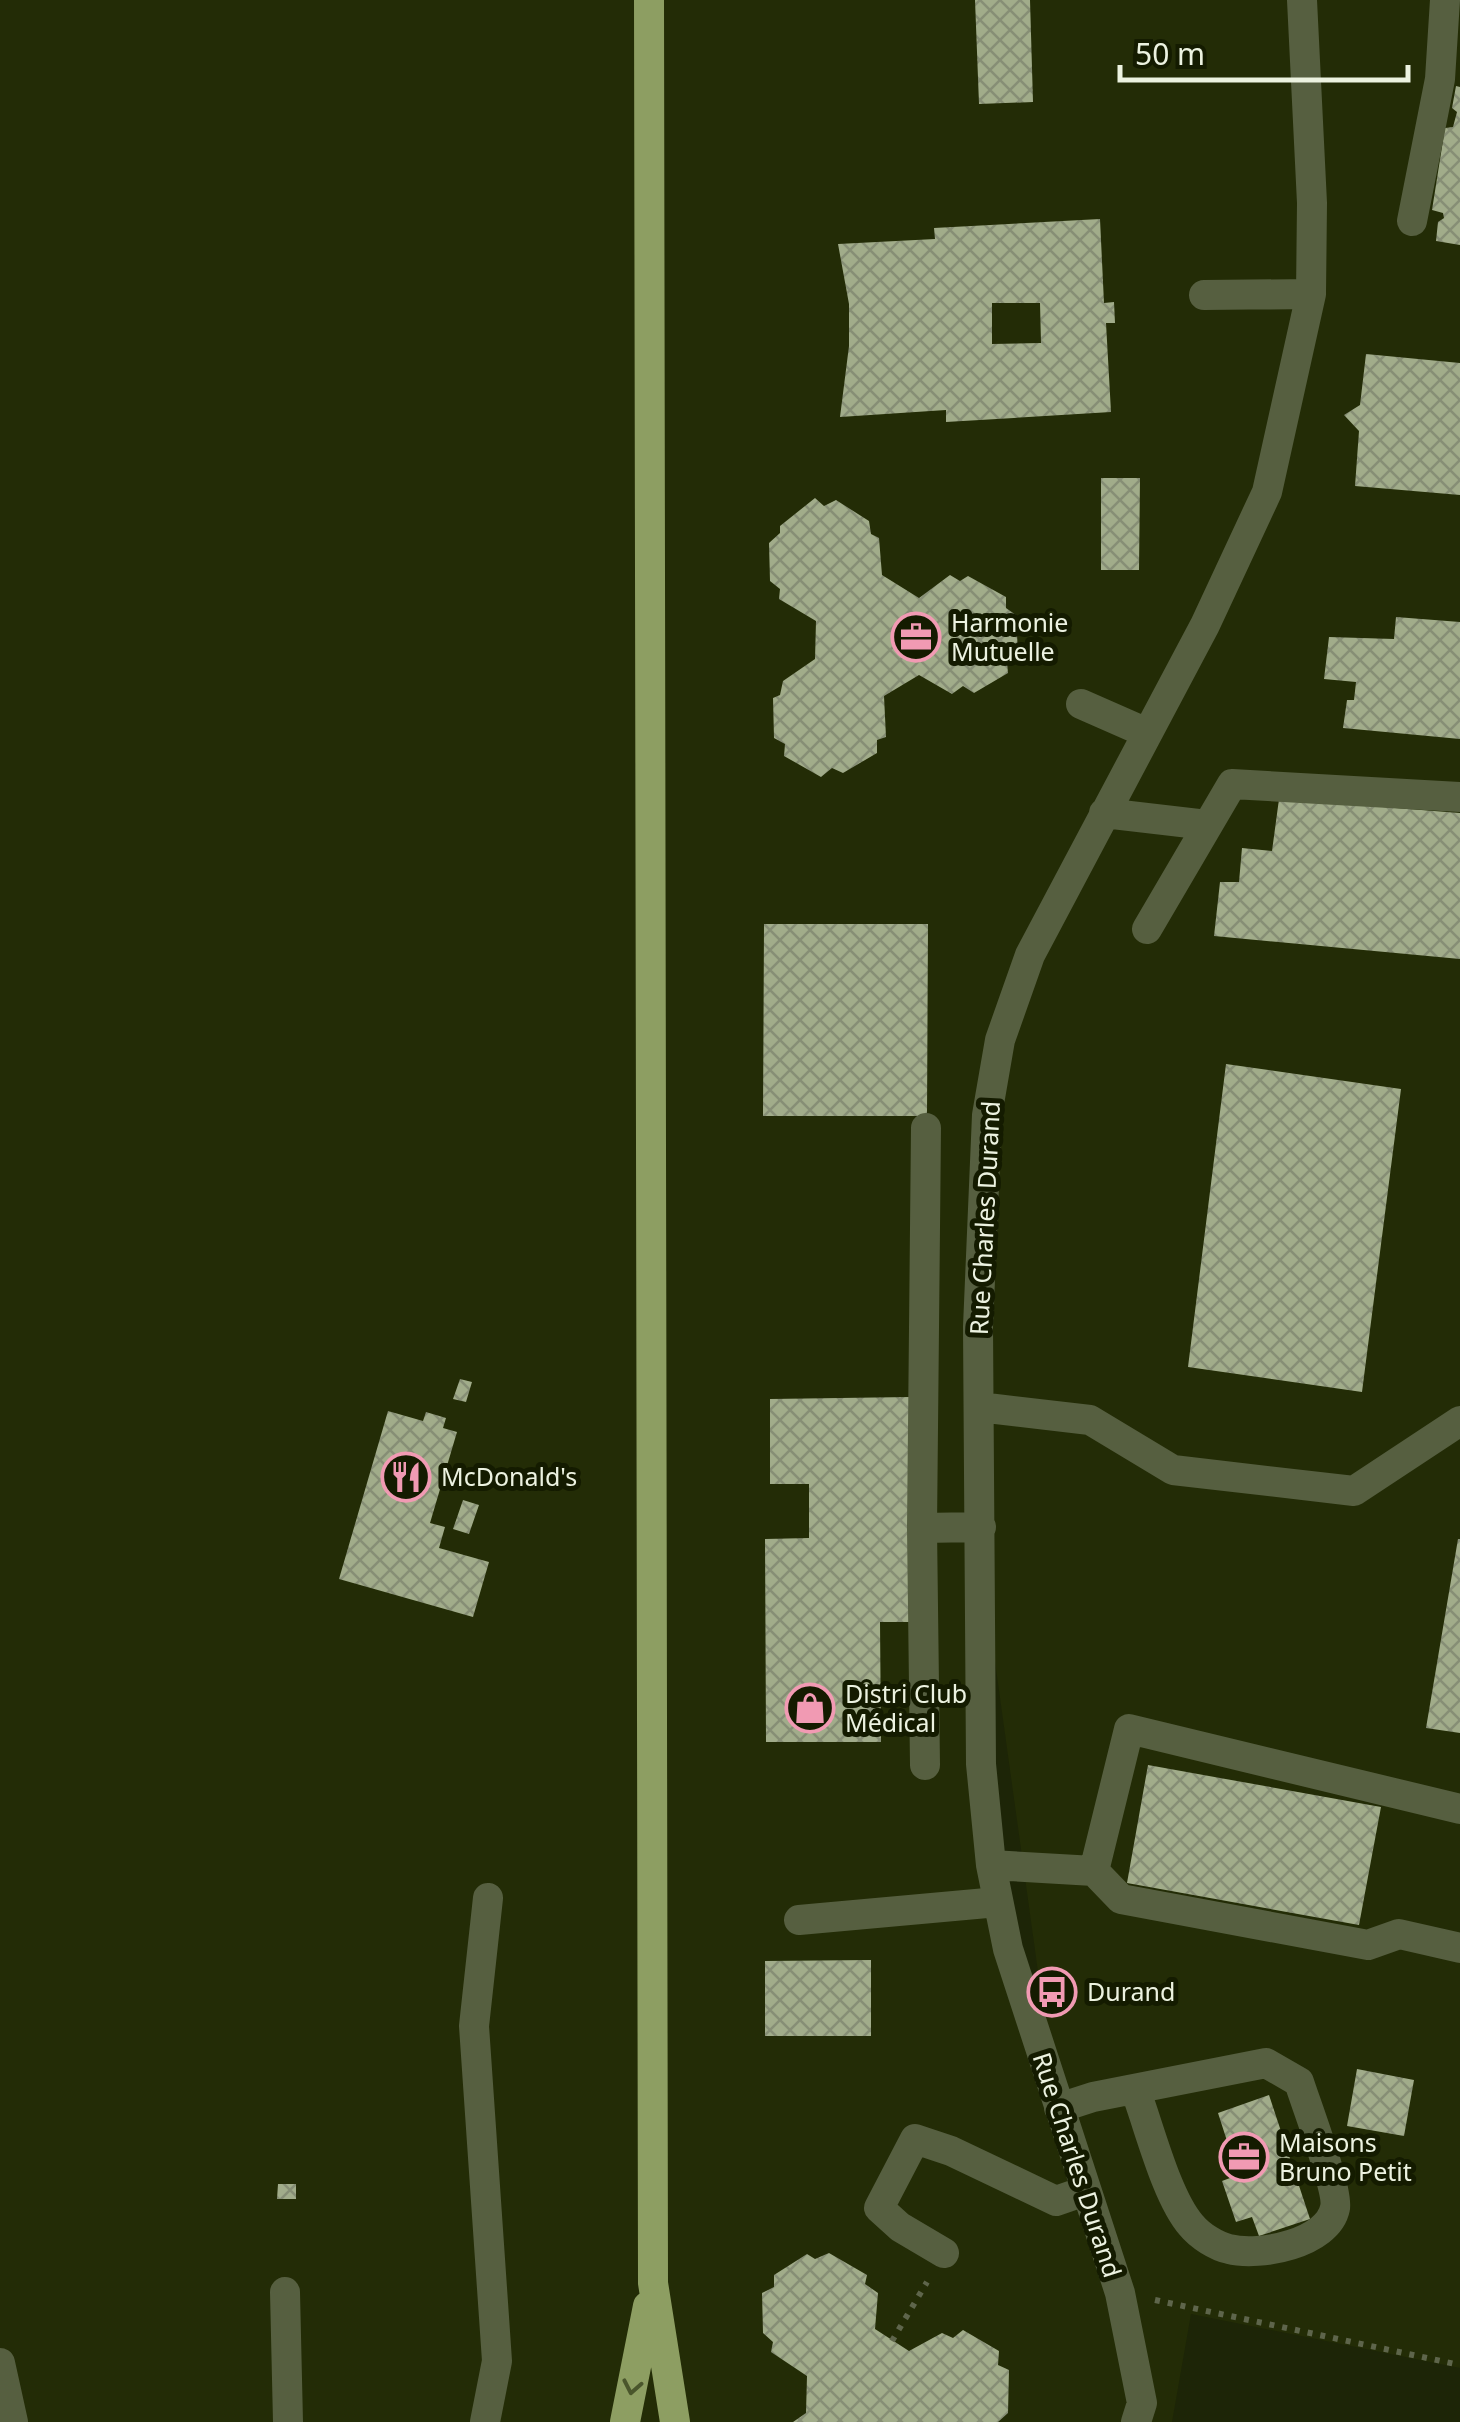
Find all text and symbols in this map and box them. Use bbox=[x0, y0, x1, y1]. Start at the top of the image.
scale bar bbox=[1120, 20, 1408, 82]
text: 50 m bbox=[1135, 33, 1205, 74]
place label: Harmonie Mutuelle bbox=[951, 605, 1068, 668]
office icon: Harmonie Mutuelle bbox=[890, 611, 942, 663]
street label: Rue Charles Durand bbox=[961, 1100, 1007, 1336]
restaurant icon: McDonald's bbox=[380, 1451, 432, 1503]
place label: McDonald's bbox=[441, 1459, 577, 1493]
place label: Distri Club Médical bbox=[845, 1676, 967, 1739]
shop icon: Distri Club Médical bbox=[784, 1682, 836, 1734]
bus stop icon: Durand bbox=[1026, 1966, 1078, 2018]
place label: Durand bbox=[1087, 1974, 1175, 2008]
street label: Rue Charles Durand bbox=[1026, 2048, 1130, 2282]
place label: Maisons Bruno Petit bbox=[1279, 2125, 1412, 2188]
office icon: Maisons Bruno Petit bbox=[1218, 2131, 1270, 2183]
one-way arrow bbox=[622, 2379, 643, 2395]

